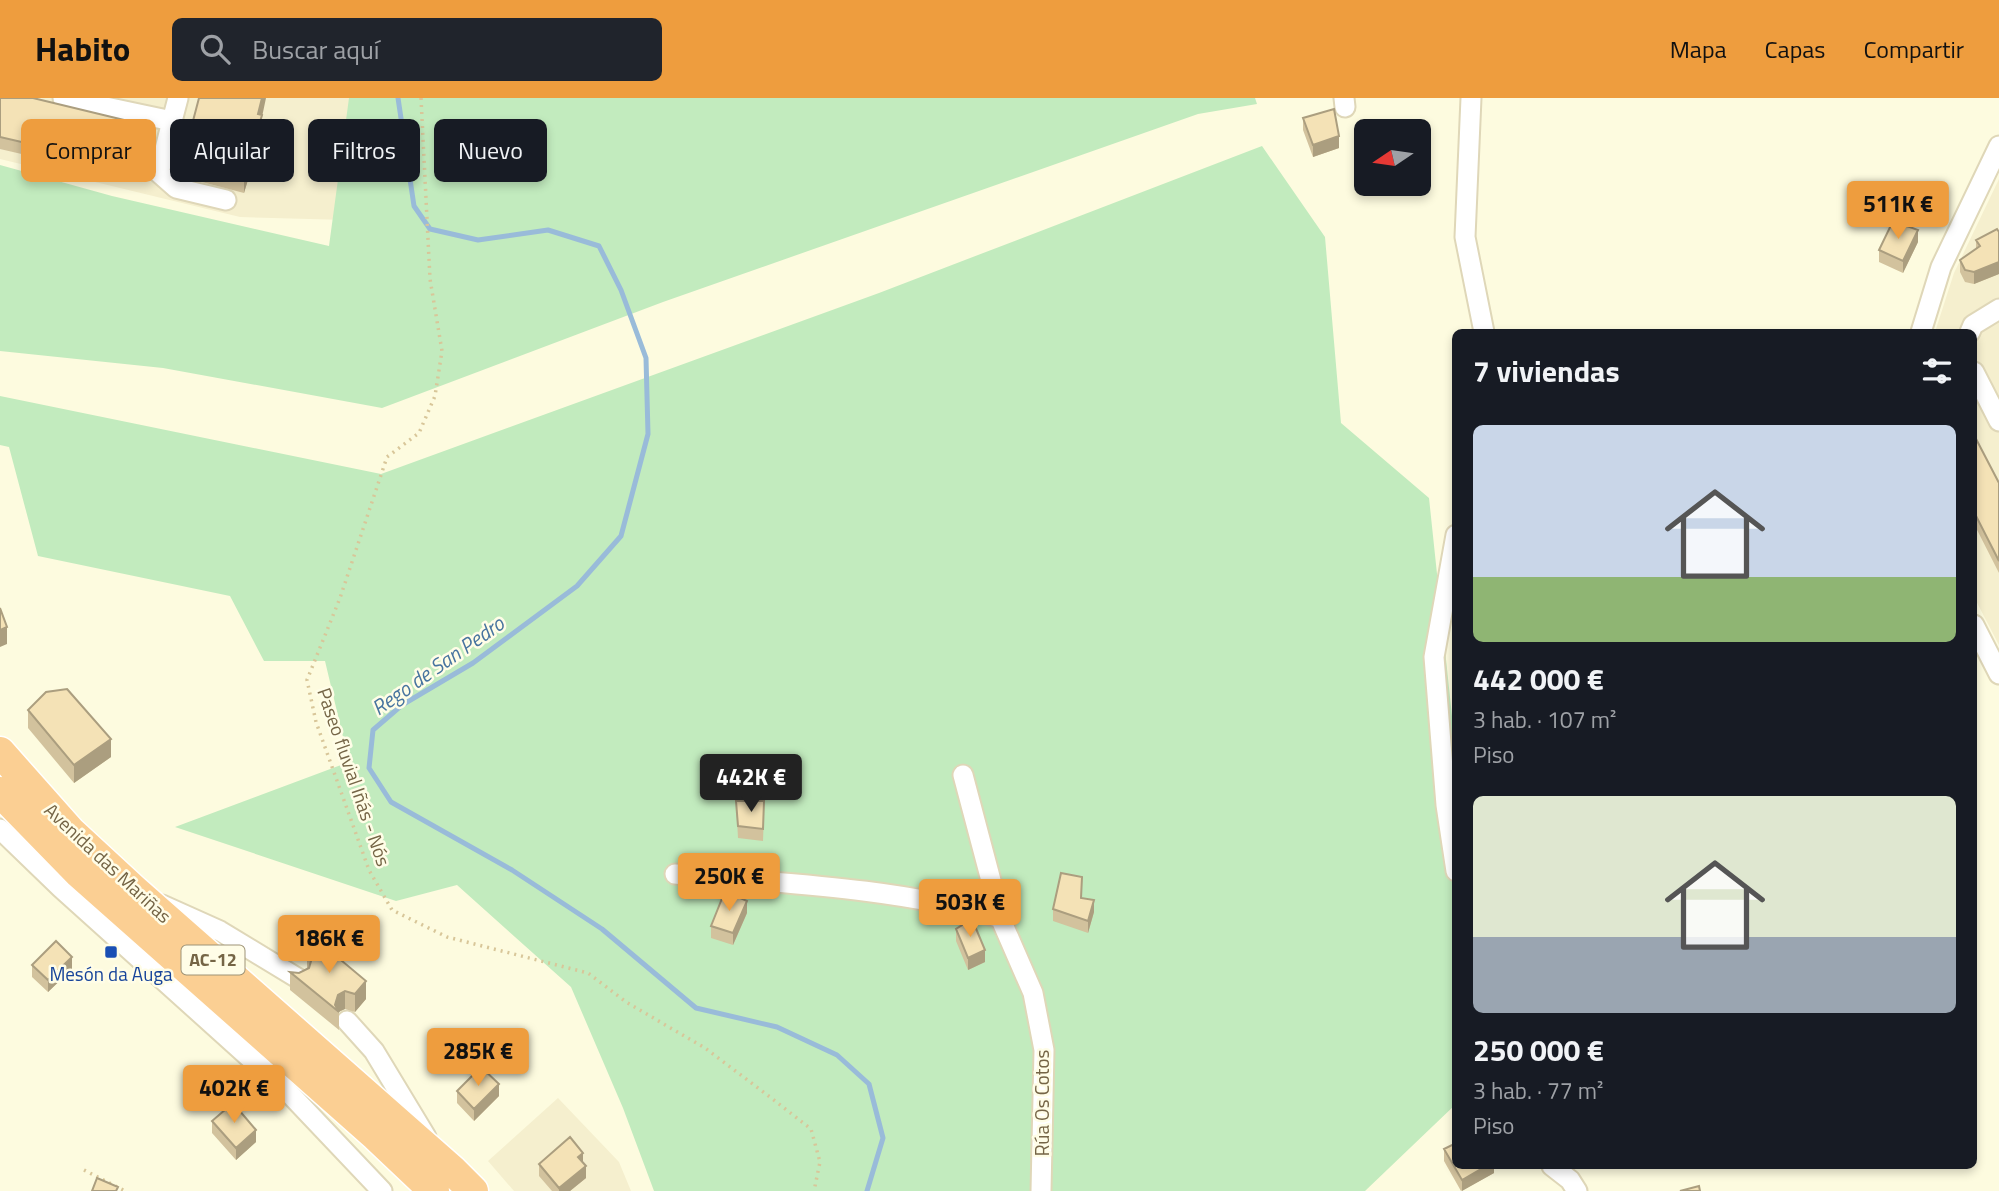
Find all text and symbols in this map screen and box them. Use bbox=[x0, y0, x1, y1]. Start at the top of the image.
search box bbox=[172, 18, 662, 81]
text: Habito bbox=[35, 24, 130, 74]
icon: search bbox=[196, 30, 234, 68]
text: Buscar aquí bbox=[252, 30, 379, 69]
text: Mapa bbox=[1670, 31, 1727, 67]
text: Capas bbox=[1765, 31, 1825, 67]
text: Compartir bbox=[1863, 31, 1964, 67]
chip: Comprar bbox=[21, 119, 156, 182]
chip: Alquilar bbox=[170, 119, 294, 182]
chip: Filtros bbox=[308, 119, 420, 182]
chip: Nuevo bbox=[434, 119, 547, 182]
north arrow bbox=[1354, 119, 1432, 196]
map controls bbox=[1354, 119, 1431, 196]
pin: 511K € bbox=[1841, 181, 1955, 241]
text: 511K € bbox=[1863, 186, 1933, 221]
text: 7 viviendas bbox=[1473, 348, 1620, 394]
icon: filters bbox=[1918, 352, 1956, 390]
icon: home bbox=[1652, 471, 1778, 597]
water label: Rego de San Pedro bbox=[365, 607, 511, 723]
text: 442 000 € bbox=[1473, 656, 1604, 702]
street label: Paseo fluvial Iñás - Nós bbox=[310, 684, 399, 870]
text: 3 hab. · 107 m² bbox=[1473, 702, 1616, 737]
text: Piso bbox=[1473, 737, 1515, 772]
pin: 442K € bbox=[694, 754, 808, 814]
text: 442K € bbox=[716, 759, 786, 794]
street label: Avenida das Mariñas bbox=[38, 796, 179, 930]
icon: home bbox=[1652, 842, 1778, 968]
pin: 250K € bbox=[672, 854, 786, 913]
text: 250K € bbox=[694, 858, 764, 893]
pin: 503K € bbox=[913, 880, 1027, 939]
text: 503K € bbox=[935, 884, 1005, 919]
pin: 186K € bbox=[272, 916, 386, 975]
text: 186K € bbox=[294, 920, 364, 955]
marker: Mesón da Auga bbox=[103, 944, 119, 960]
road number: AC-12 bbox=[182, 946, 244, 974]
place label: Mesón da Auga bbox=[49, 959, 173, 988]
text: 250 000 € bbox=[1473, 1027, 1604, 1073]
pin: 285K € bbox=[421, 1028, 535, 1088]
text: 285K € bbox=[443, 1033, 513, 1068]
street label: Rúa Os Cotos bbox=[1027, 1050, 1056, 1156]
pin: 402K € bbox=[177, 1066, 291, 1125]
text: 402K € bbox=[199, 1070, 269, 1105]
text: 3 hab. · 77 m² bbox=[1473, 1073, 1603, 1108]
text: Piso bbox=[1473, 1108, 1515, 1143]

